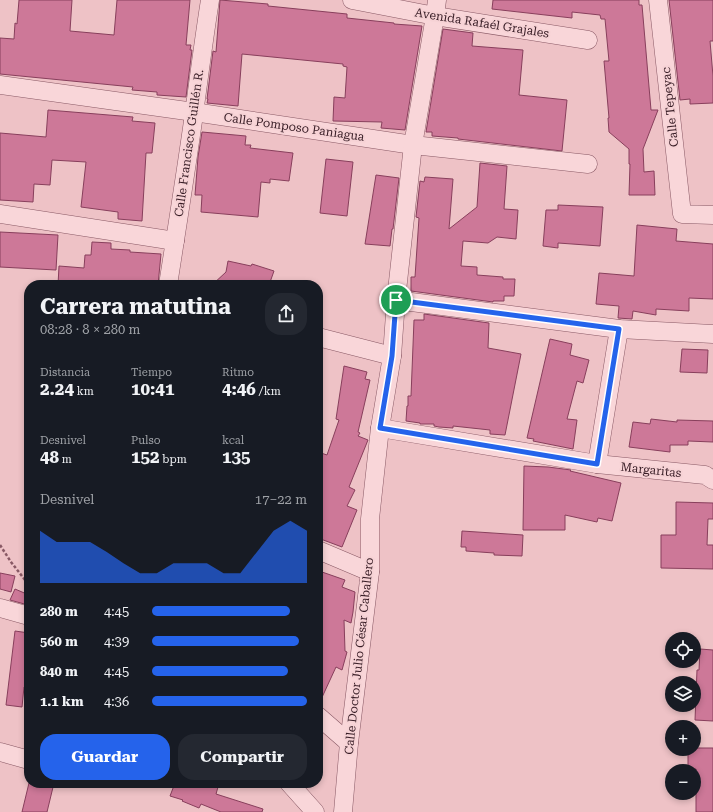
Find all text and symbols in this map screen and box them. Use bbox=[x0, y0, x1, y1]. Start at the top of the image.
street label: Avenida Rafaél Grajales bbox=[414, 5, 550, 41]
street label: Calle Tepeyac bbox=[659, 66, 681, 148]
street label: Calle Francisco Guillén R. bbox=[172, 68, 206, 218]
street label: Calle Pomposo Paniagua bbox=[223, 110, 366, 144]
pin bbox=[379, 283, 413, 317]
icon: arrive bbox=[385, 289, 407, 311]
button: share bbox=[265, 293, 307, 335]
text: Carrera matutina bbox=[40, 294, 231, 319]
text: 08:28 · 8 × 280 m bbox=[40, 322, 140, 337]
text: Distancia bbox=[40, 366, 90, 379]
text: Tiempo bbox=[131, 366, 172, 379]
text: Ritmo bbox=[222, 366, 254, 379]
text: 2.24 bbox=[40, 379, 74, 399]
text: 10:41 bbox=[131, 379, 174, 399]
text: 4:46 bbox=[222, 379, 256, 399]
text: km bbox=[74, 385, 94, 398]
text: /km bbox=[256, 385, 281, 398]
text: Desnivel bbox=[40, 434, 86, 447]
text: Pulso bbox=[131, 434, 160, 447]
text: kcal bbox=[222, 434, 244, 447]
text: 48 bbox=[40, 447, 59, 467]
text: 152 bbox=[131, 447, 160, 467]
text: 135 bbox=[222, 447, 251, 467]
text: m bbox=[59, 453, 72, 466]
text: bpm bbox=[160, 453, 187, 466]
street label: Margaritas bbox=[620, 460, 682, 480]
text: Desnivel bbox=[40, 492, 94, 507]
text: 17–22 m bbox=[255, 492, 307, 507]
street label: Calle Doctor Julio César Caballero bbox=[342, 557, 376, 755]
text: 280 m bbox=[40, 604, 78, 619]
text: 4:45 bbox=[104, 604, 129, 619]
map controls bbox=[665, 632, 701, 800]
button: locate bbox=[665, 632, 701, 668]
text: 560 m bbox=[40, 634, 78, 649]
text: 4:39 bbox=[104, 634, 129, 649]
text: 840 m bbox=[40, 664, 78, 679]
text: 4:45 bbox=[104, 664, 129, 679]
button: layers bbox=[665, 676, 701, 712]
text: 1.1 km bbox=[40, 694, 83, 709]
text: 4:36 bbox=[104, 694, 129, 709]
button: + bbox=[665, 720, 701, 756]
button: Guardar bbox=[40, 734, 170, 780]
button: Compartir bbox=[178, 734, 307, 780]
button: − bbox=[665, 764, 701, 800]

